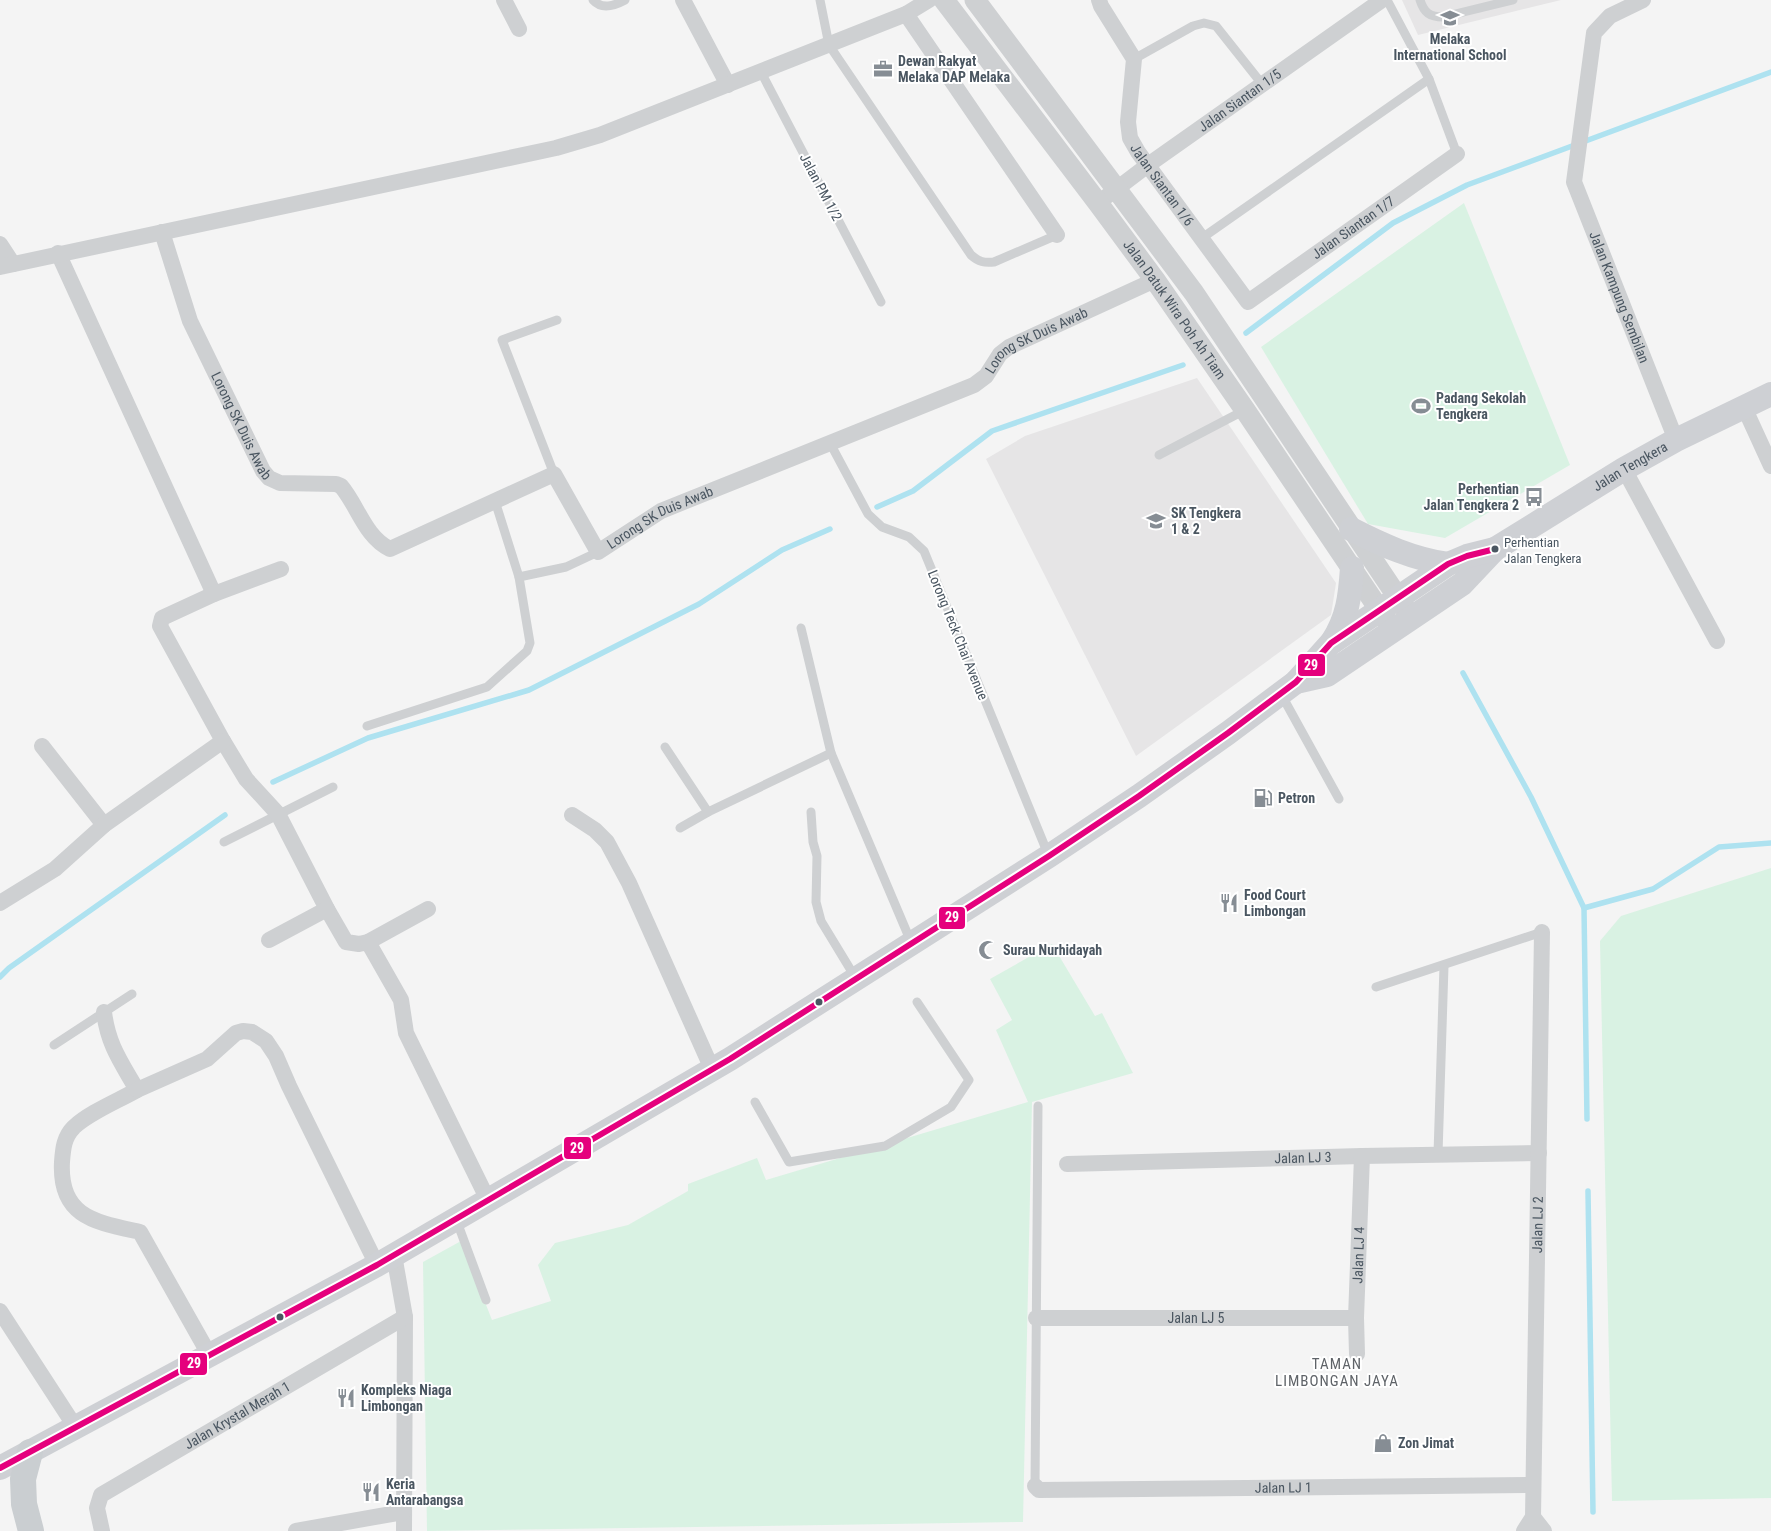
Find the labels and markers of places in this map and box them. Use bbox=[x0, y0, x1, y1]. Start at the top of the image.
school or university icon: Melaka International School bbox=[1439, 7, 1461, 29]
place label: Melaka International School bbox=[1393, 31, 1507, 63]
place label: Dewan Rakyat Melaka DAP Melaka bbox=[898, 53, 1010, 85]
office icon: Dewan Rakyat Melaka DAP Melaka bbox=[872, 58, 894, 80]
place label: Padang Sekolah Tengkera bbox=[1436, 390, 1526, 422]
sports icon: Padang Sekolah Tengkera bbox=[1410, 395, 1432, 417]
place label: Perhentian Jalan Tengkera 2 bbox=[1424, 481, 1519, 513]
bus stop icon: Perhentian Jalan Tengkera 2 bbox=[1523, 486, 1545, 508]
place label: SK Tengkera 1 & 2 bbox=[1171, 505, 1241, 537]
school or university icon: SK Tengkera 1 & 2 bbox=[1145, 510, 1167, 532]
place label: Perhentian Jalan Tengkera bbox=[1504, 535, 1581, 566]
marker: Perhentian Jalan Tengkera bbox=[1490, 544, 1500, 554]
fuel station icon: Petron bbox=[1252, 787, 1274, 809]
place label: Petron bbox=[1278, 790, 1315, 806]
place label: Food Court Limbongan bbox=[1244, 887, 1306, 919]
restaurant icon: Food Court Limbongan bbox=[1218, 892, 1240, 914]
mosque icon: Surau Nurhidayah bbox=[977, 939, 999, 961]
place label: Surau Nurhidayah bbox=[1003, 942, 1102, 958]
unlabelled marker bbox=[814, 997, 824, 1007]
unlabelled marker bbox=[275, 1312, 285, 1322]
place label: Kompleks Niaga Limbongan bbox=[361, 1382, 452, 1414]
restaurant icon: Kompleks Niaga Limbongan bbox=[335, 1387, 357, 1409]
shop icon: Zon Jimat bbox=[1372, 1432, 1394, 1454]
place label: Zon Jimat bbox=[1398, 1435, 1454, 1451]
place label: Keria Antarabangsa bbox=[386, 1476, 464, 1508]
restaurant icon: Keria Antarabangsa bbox=[360, 1481, 382, 1503]

